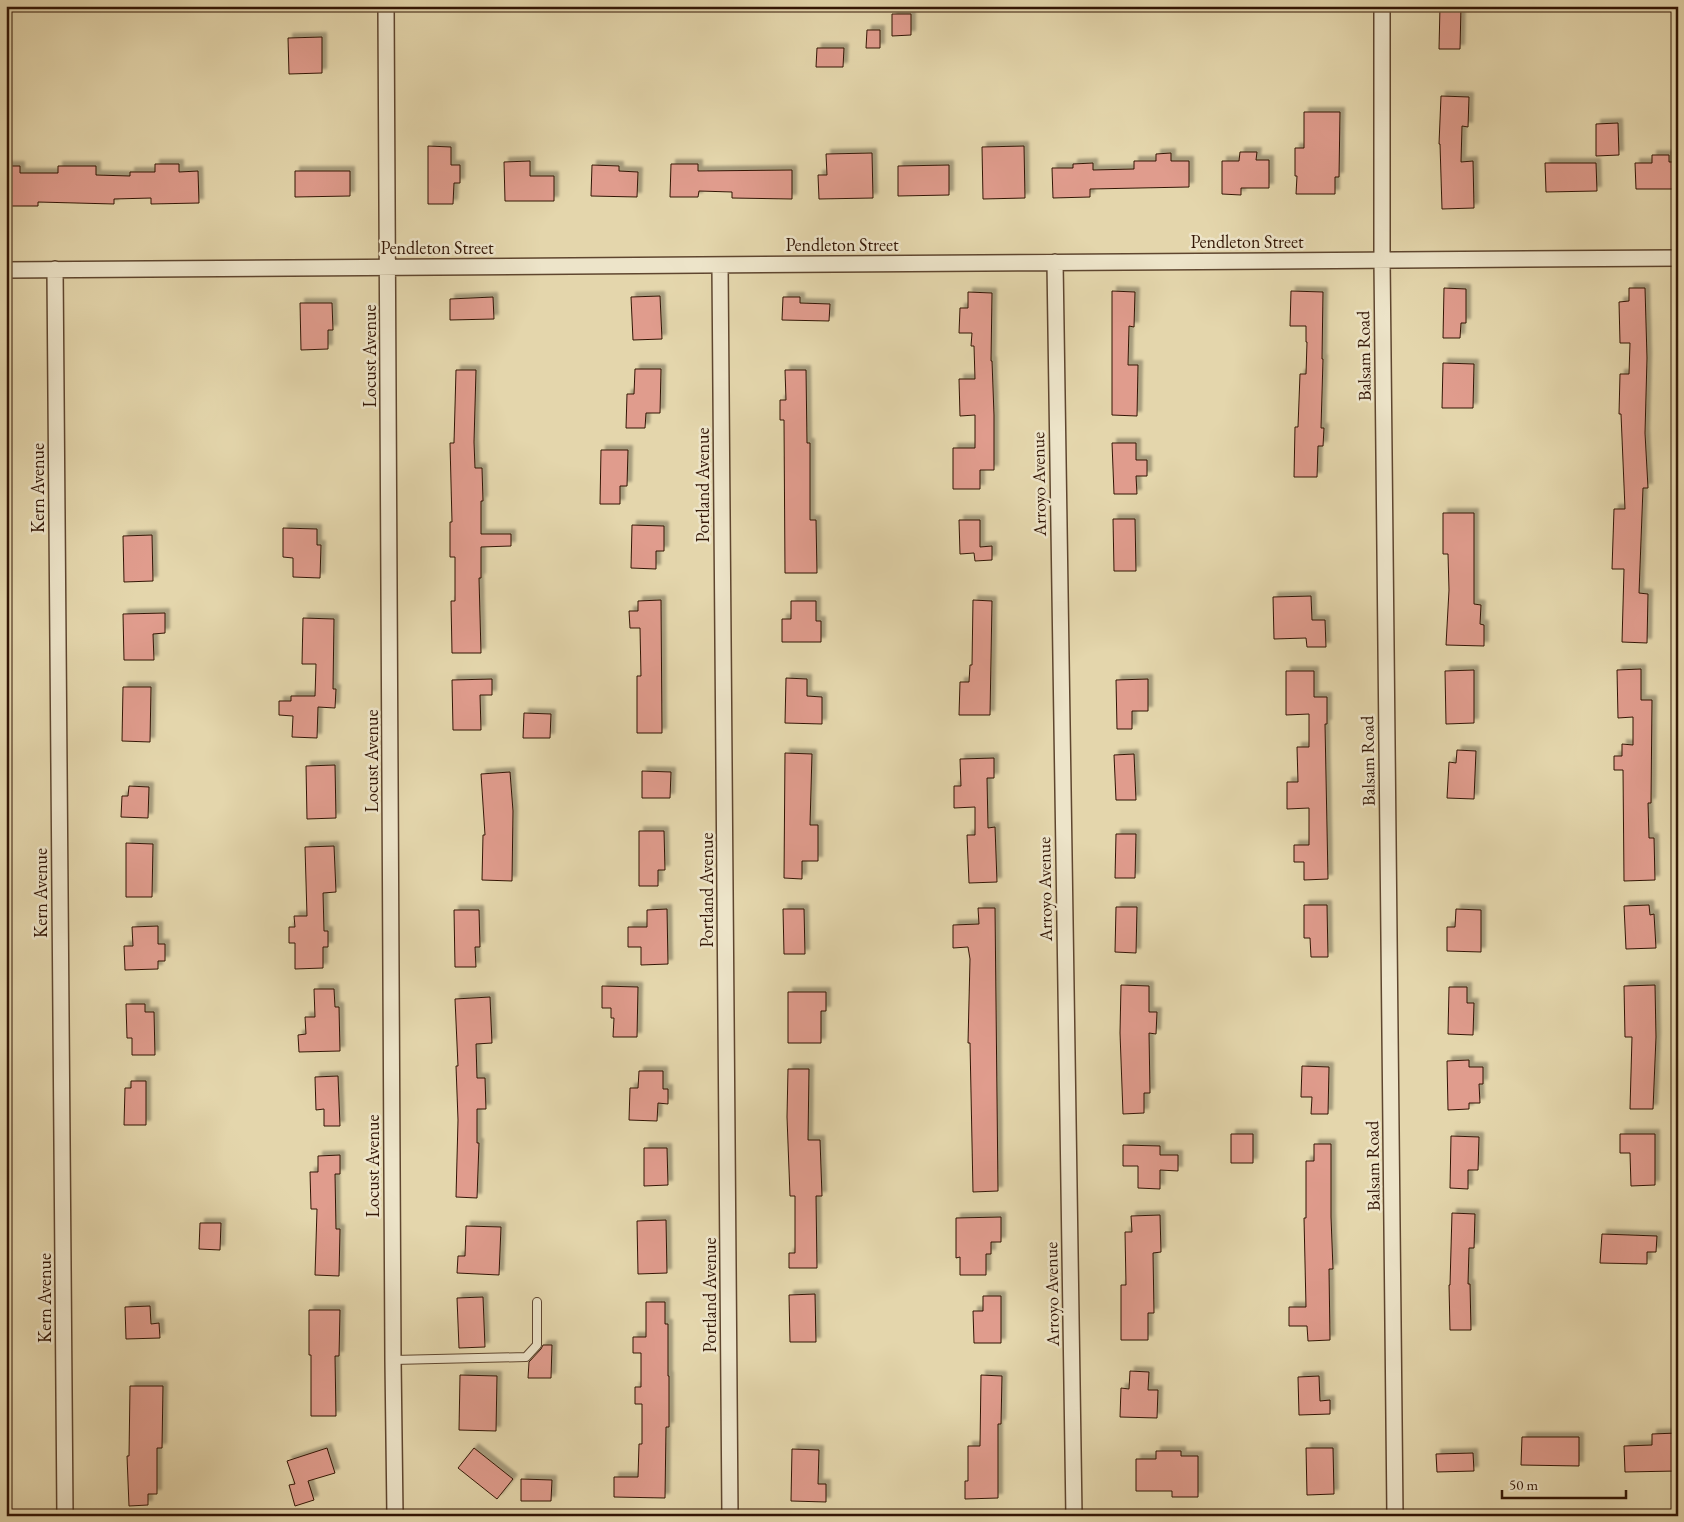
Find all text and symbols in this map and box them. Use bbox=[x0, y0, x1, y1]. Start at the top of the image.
street label: Pendleton Street bbox=[1190, 230, 1304, 253]
street label: Pendleton Street bbox=[785, 233, 899, 256]
street label: Pendleton Street bbox=[380, 236, 494, 259]
street label: Locust Avenue bbox=[358, 305, 381, 407]
street label: Balsam Road bbox=[1351, 310, 1376, 401]
street label: Portland Avenue bbox=[691, 428, 714, 542]
street label: Arroyo Avenue bbox=[1026, 432, 1051, 537]
street label: Kern Avenue bbox=[26, 443, 49, 533]
street label: Locust Avenue bbox=[360, 710, 383, 812]
street label: Balsam Road bbox=[1355, 715, 1380, 806]
street label: Portland Avenue bbox=[695, 833, 718, 947]
street label: Arroyo Avenue bbox=[1032, 837, 1057, 942]
street label: Kern Avenue bbox=[29, 848, 52, 938]
street label: Locust Avenue bbox=[361, 1115, 384, 1217]
street label: Balsam Road bbox=[1360, 1120, 1385, 1211]
street label: Portland Avenue bbox=[698, 1238, 721, 1352]
street label: Arroyo Avenue bbox=[1039, 1242, 1064, 1347]
street label: Kern Avenue bbox=[33, 1253, 56, 1343]
scale bar bbox=[1502, 1467, 1625, 1499]
text: 50 m bbox=[1509, 1475, 1538, 1494]

